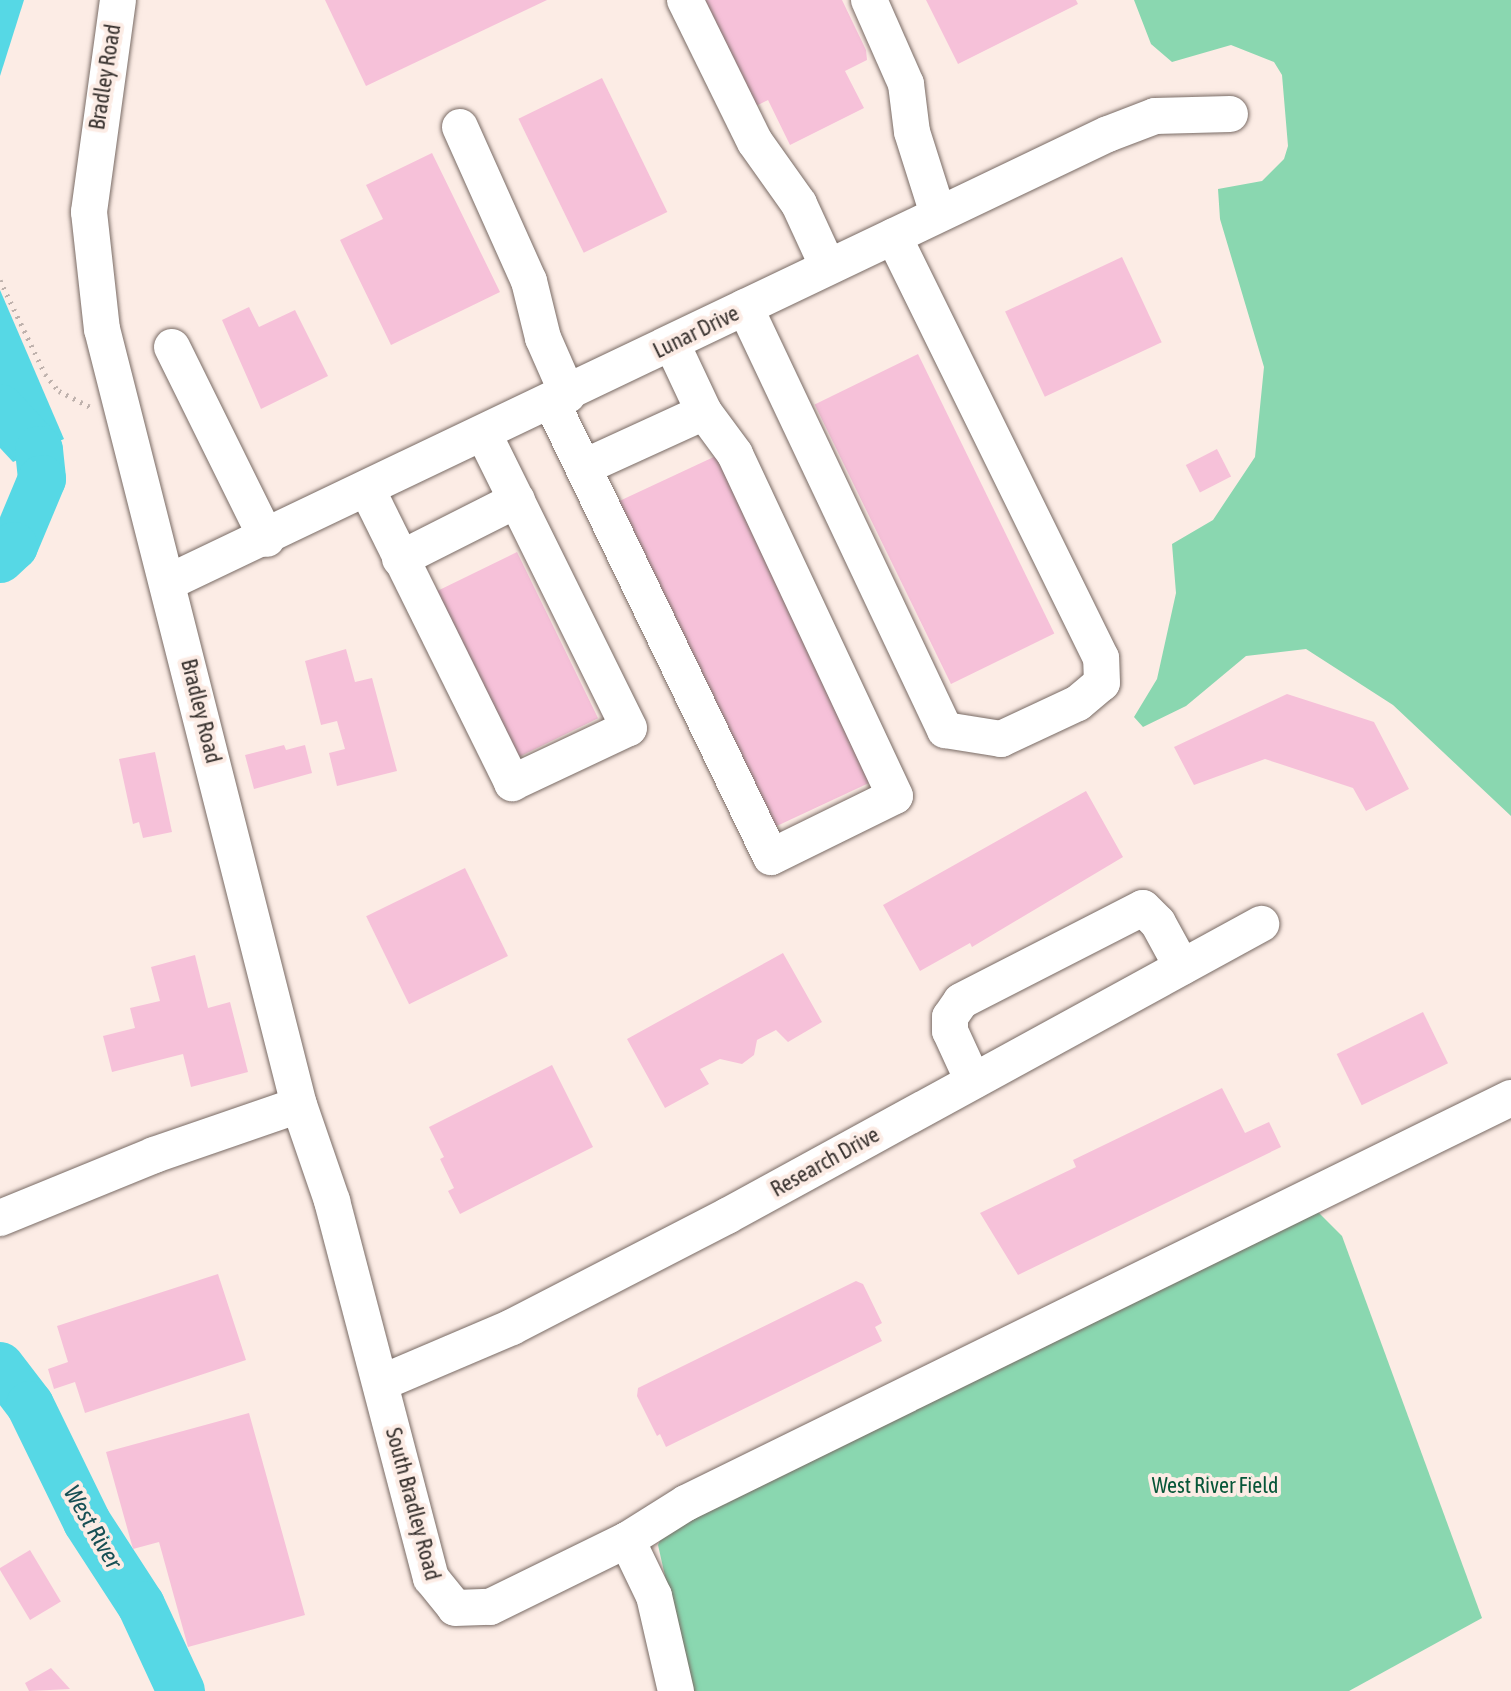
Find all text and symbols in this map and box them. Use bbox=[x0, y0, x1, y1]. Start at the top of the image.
street label: Bradley Road bbox=[84, 22, 126, 132]
street label: Lunar Drive bbox=[649, 300, 743, 364]
street label: Bradley Road bbox=[175, 656, 227, 766]
street label: Research Drive bbox=[766, 1121, 884, 1203]
street label: South Bradley Road bbox=[380, 1425, 446, 1583]
park label: West River Field bbox=[1152, 1473, 1278, 1499]
water label: West River bbox=[58, 1480, 128, 1574]

